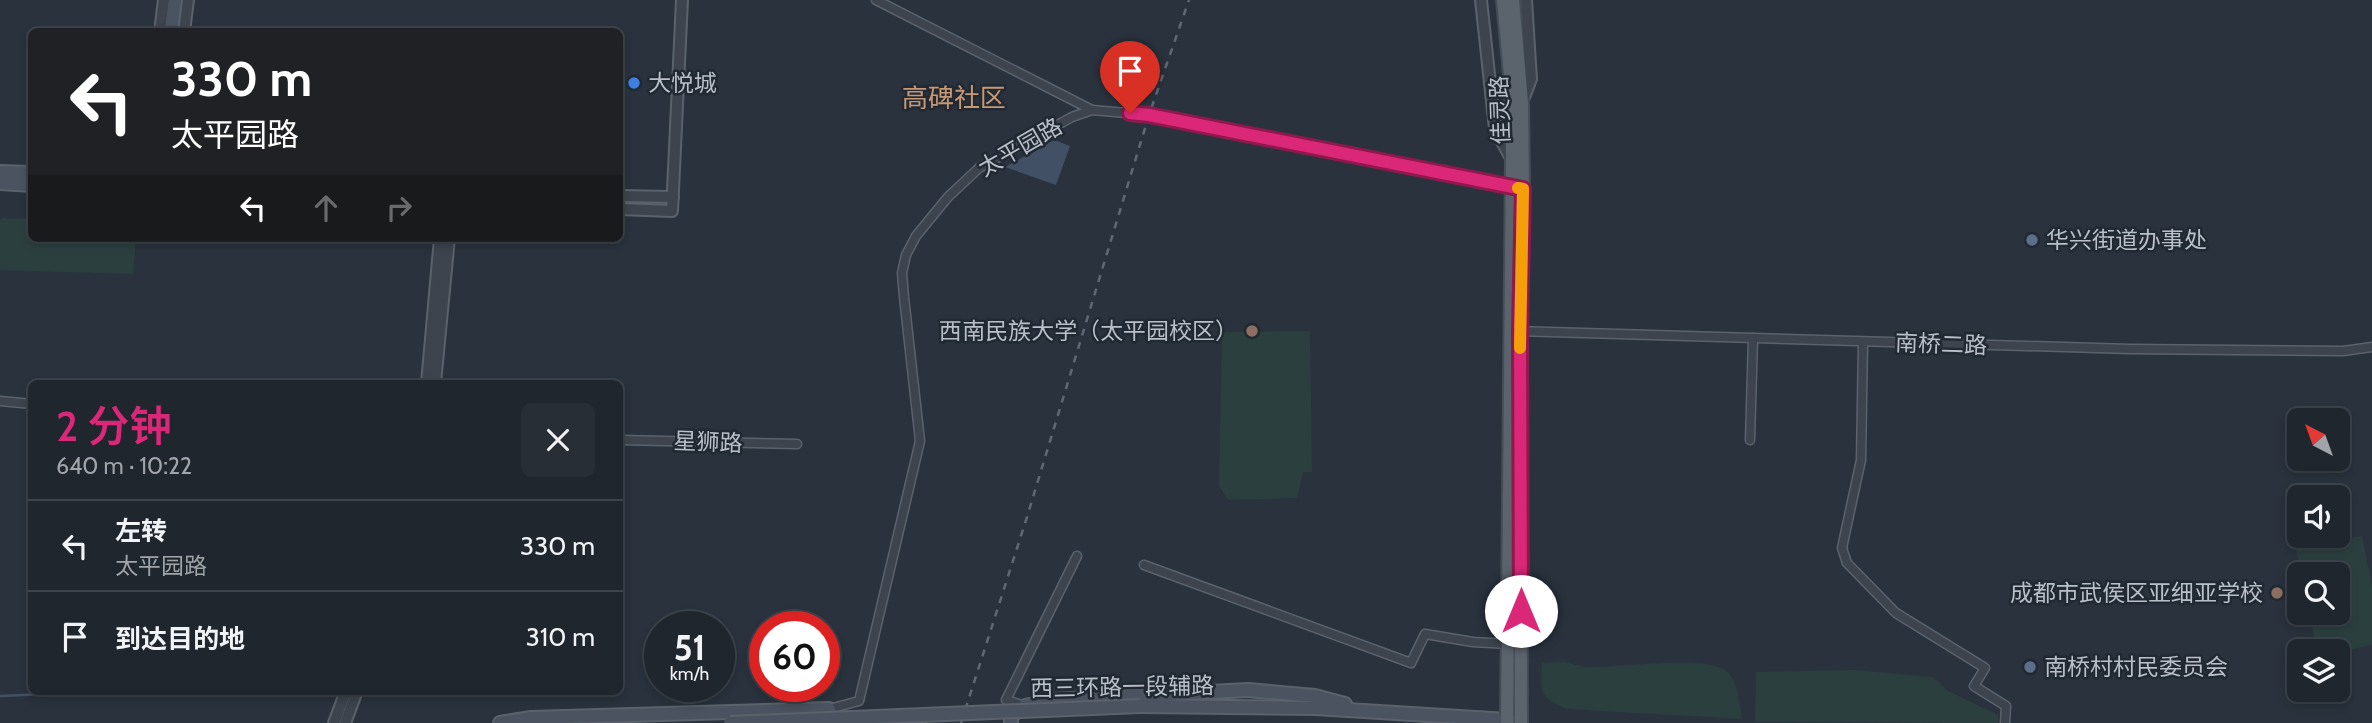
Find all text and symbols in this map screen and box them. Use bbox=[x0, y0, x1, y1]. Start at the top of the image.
pin bbox=[1100, 41, 1160, 113]
text: 330 m bbox=[171, 49, 312, 108]
icon: arrive bbox=[1111, 52, 1149, 90]
icon: left bbox=[56, 56, 147, 147]
place label: 大悦城 bbox=[648, 69, 717, 97]
marker: 大悦城 bbox=[626, 75, 642, 91]
street label: 佳灵路 bbox=[1485, 75, 1515, 145]
district label: 高碑社区 bbox=[902, 82, 1006, 114]
street label: 太平园路 bbox=[973, 112, 1067, 182]
text: 太平园路 bbox=[171, 115, 299, 154]
icon: left bbox=[234, 189, 272, 227]
icon: ahead bbox=[307, 189, 345, 227]
icon: right bbox=[380, 189, 418, 227]
place label: 华兴街道办事处 bbox=[2046, 226, 2207, 254]
marker: 华兴街道办事处 bbox=[2024, 232, 2040, 248]
place label: 西南民族大学（太平园校区） bbox=[939, 317, 1238, 345]
marker: 西南民族大学（太平园校区） bbox=[1244, 323, 1260, 339]
street label: 南桥二路 bbox=[1895, 328, 1987, 360]
text: 2 分钟 bbox=[56, 400, 172, 452]
button: close bbox=[521, 403, 595, 477]
north arrow bbox=[2287, 408, 2350, 471]
map controls bbox=[2287, 408, 2350, 702]
street label: 星狮路 bbox=[673, 427, 743, 457]
text: 640 m · 10:22 bbox=[56, 452, 192, 480]
button: sound bbox=[2287, 485, 2350, 548]
text: 左转 bbox=[115, 515, 167, 547]
icon: left bbox=[56, 527, 94, 565]
text: 330 m bbox=[520, 530, 595, 562]
text: 太平园路 bbox=[115, 552, 207, 580]
button: search bbox=[2287, 562, 2350, 625]
position arrow bbox=[1484, 574, 1558, 648]
place label: 成都市武侯区亚细亚学校 bbox=[2010, 579, 2263, 607]
marker: 成都市武侯区亚细亚学校 bbox=[2269, 585, 2285, 601]
speed limit sign: 60 bbox=[749, 611, 840, 702]
icon: arrive bbox=[56, 618, 94, 656]
text: 310 m bbox=[526, 621, 595, 653]
text: 到达目的地 bbox=[115, 623, 245, 655]
text: 51 bbox=[674, 626, 705, 669]
button: layers bbox=[2287, 639, 2350, 702]
place label: 南桥村村民委员会 bbox=[2044, 653, 2228, 681]
marker: 南桥村村民委员会 bbox=[2022, 659, 2038, 675]
text: km/h bbox=[670, 663, 709, 685]
street label: 西三环路一段辅路 bbox=[1030, 671, 1214, 703]

